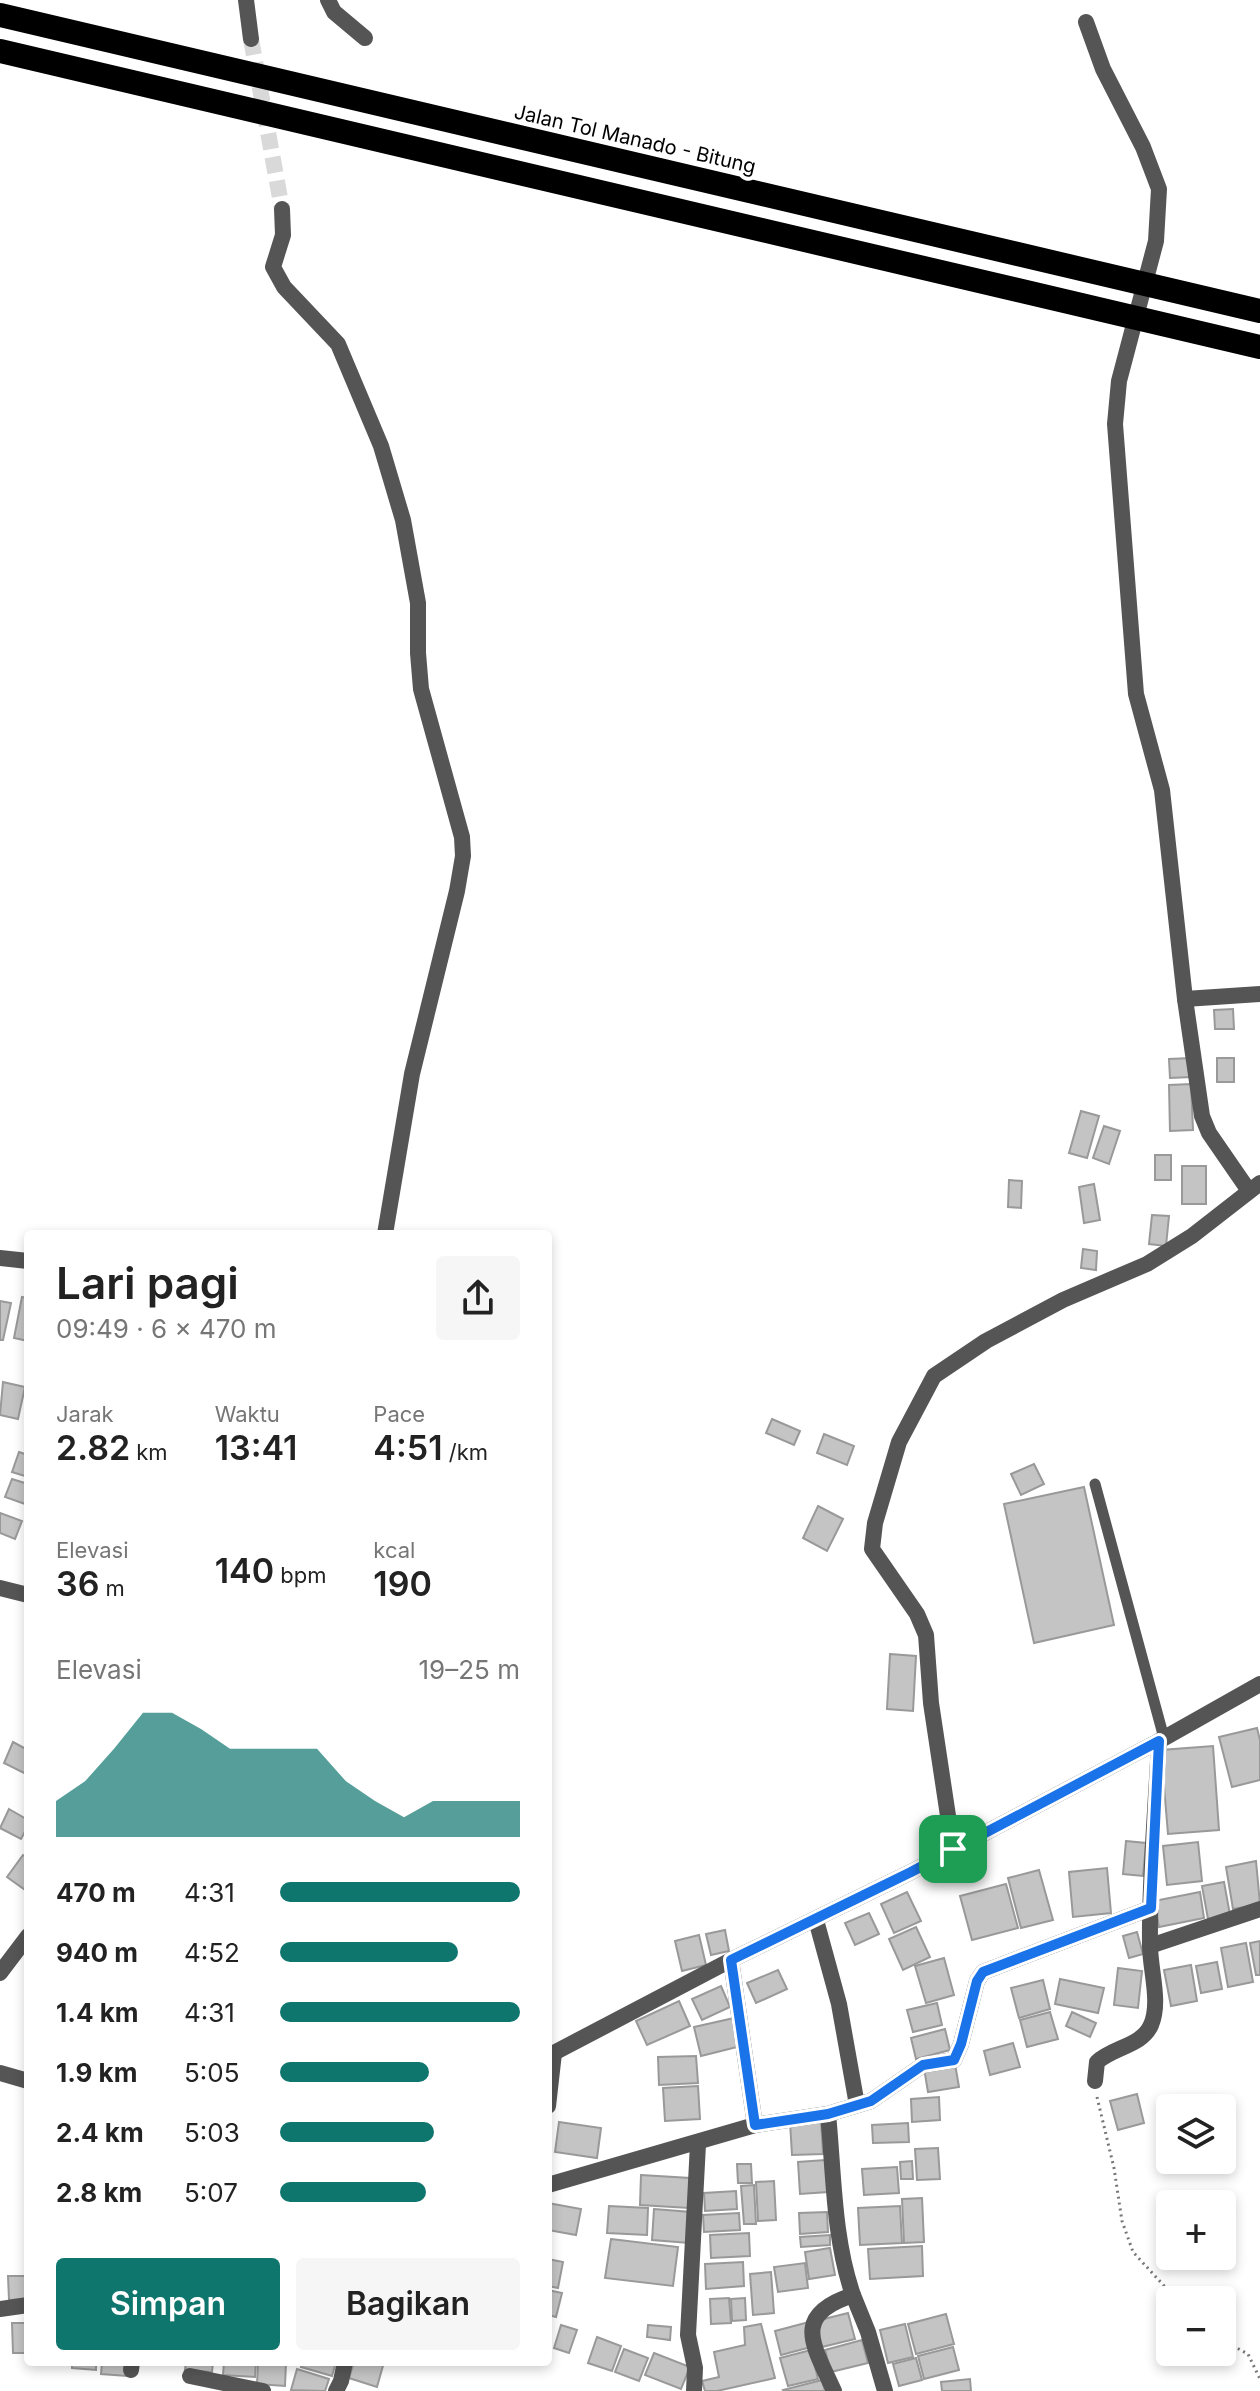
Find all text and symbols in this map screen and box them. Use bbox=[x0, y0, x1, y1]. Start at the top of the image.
street label: Jalan Tol Manado - Bitung bbox=[512, 99, 758, 179]
text: Lari pagi bbox=[56, 1256, 239, 1310]
button: share bbox=[436, 1256, 520, 1340]
text: 09:49 · 6 × 470 m bbox=[56, 1313, 277, 1344]
text: Jarak bbox=[56, 1401, 114, 1427]
text: Waktu bbox=[215, 1401, 280, 1427]
text: Pace bbox=[373, 1401, 425, 1427]
text: 2.82 bbox=[56, 1427, 130, 1468]
text: 13:41 bbox=[215, 1427, 297, 1468]
text: 4:51 bbox=[373, 1427, 443, 1468]
text: km bbox=[130, 1439, 168, 1465]
text: /km bbox=[443, 1439, 488, 1465]
text: Elevasi bbox=[56, 1537, 129, 1563]
text: kcal bbox=[373, 1537, 415, 1563]
text: 140 bbox=[215, 1550, 274, 1591]
text: bpm bbox=[274, 1562, 327, 1588]
text: 36 bbox=[56, 1563, 99, 1604]
text: 190 bbox=[373, 1563, 432, 1604]
text: m bbox=[99, 1575, 125, 1601]
text: Elevasi bbox=[56, 1654, 142, 1685]
text: 19–25 m bbox=[419, 1654, 520, 1685]
pin bbox=[919, 1815, 987, 1883]
icon: arrive bbox=[931, 1827, 975, 1871]
text: 470 m bbox=[56, 1877, 136, 1908]
text: 4:31 bbox=[184, 1877, 235, 1908]
text: 940 m bbox=[56, 1937, 138, 1968]
text: 4:52 bbox=[184, 1937, 240, 1968]
text: 1.4 km bbox=[56, 1997, 138, 2028]
text: 4:31 bbox=[184, 1997, 235, 2028]
text: 1.9 km bbox=[56, 2057, 137, 2088]
text: 5:05 bbox=[184, 2057, 240, 2088]
map controls bbox=[1156, 2094, 1236, 2366]
button: layers bbox=[1156, 2094, 1236, 2174]
text: 2.4 km bbox=[56, 2117, 144, 2148]
text: 5:03 bbox=[184, 2117, 240, 2148]
text: 2.8 km bbox=[56, 2177, 142, 2208]
text: 5:07 bbox=[184, 2177, 238, 2208]
button: + bbox=[1156, 2190, 1236, 2270]
button: Simpan bbox=[56, 2258, 280, 2350]
button: Bagikan bbox=[296, 2258, 520, 2350]
button: − bbox=[1156, 2286, 1236, 2366]

